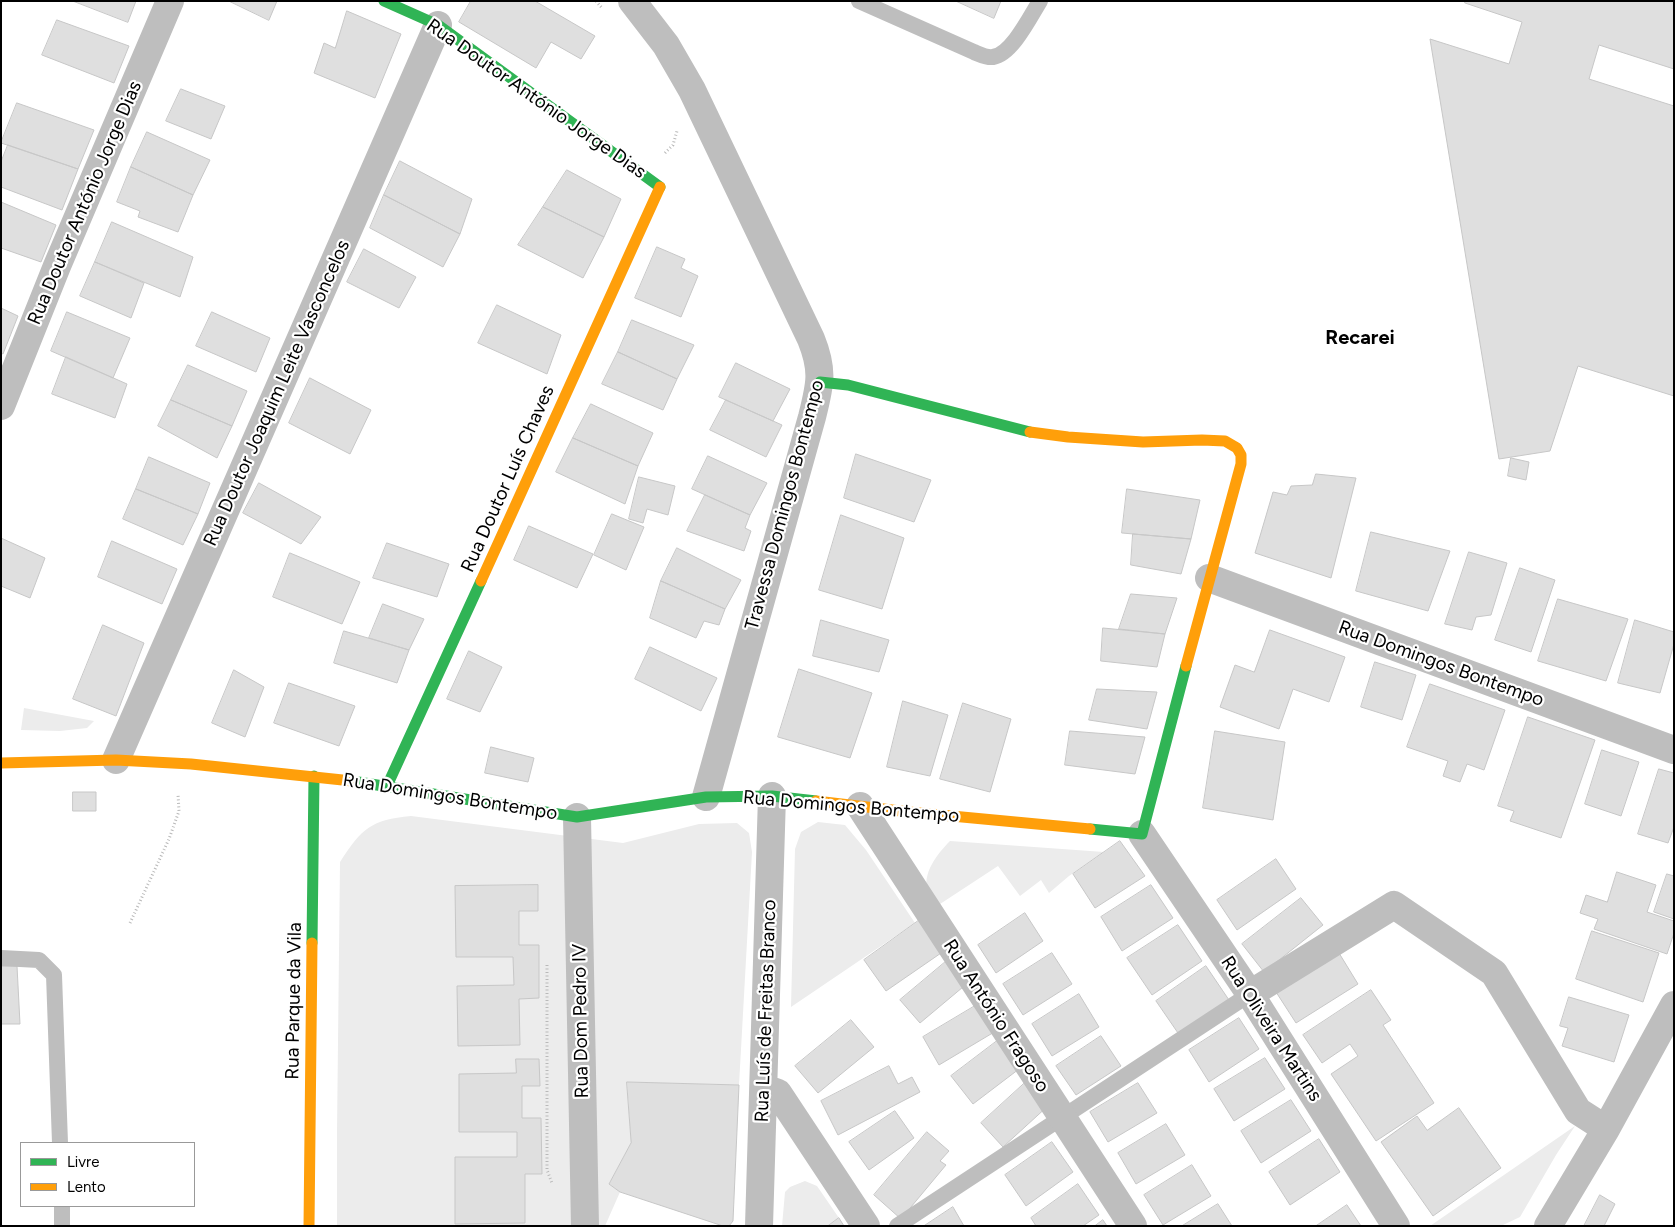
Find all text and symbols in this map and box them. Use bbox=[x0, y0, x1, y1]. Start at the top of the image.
street label: Rua Doutor António Jorge Dias bbox=[422, 14, 650, 184]
street label: Rua Doutor António Jorge Dias bbox=[23, 78, 147, 328]
street label: Rua Doutor Joaquim Leite Vasconcelos bbox=[199, 236, 355, 550]
district label: Recarei bbox=[1325, 326, 1395, 350]
street label: Travessa Domingos Bontempo bbox=[741, 378, 829, 632]
street label: Rua Doutor Luís Chaves bbox=[457, 382, 559, 576]
street label: Rua Domingos Bontempo bbox=[1335, 616, 1547, 712]
street label: Rua Domingos Bontempo bbox=[341, 769, 559, 825]
street label: Rua Domingos Bontempo bbox=[742, 786, 960, 828]
street label: Rua Luís de Freitas Branco bbox=[751, 899, 781, 1123]
street label: Rua Parque da Vila bbox=[281, 922, 307, 1080]
street label: Rua António Fragoso bbox=[938, 935, 1054, 1097]
street label: Rua Dom Pedro IV bbox=[568, 944, 594, 1098]
street label: Rua Oliveira Martins bbox=[1216, 952, 1326, 1106]
legend bbox=[20, 1142, 195, 1207]
text: Livre bbox=[67, 1153, 99, 1171]
text: Lento bbox=[67, 1178, 106, 1196]

